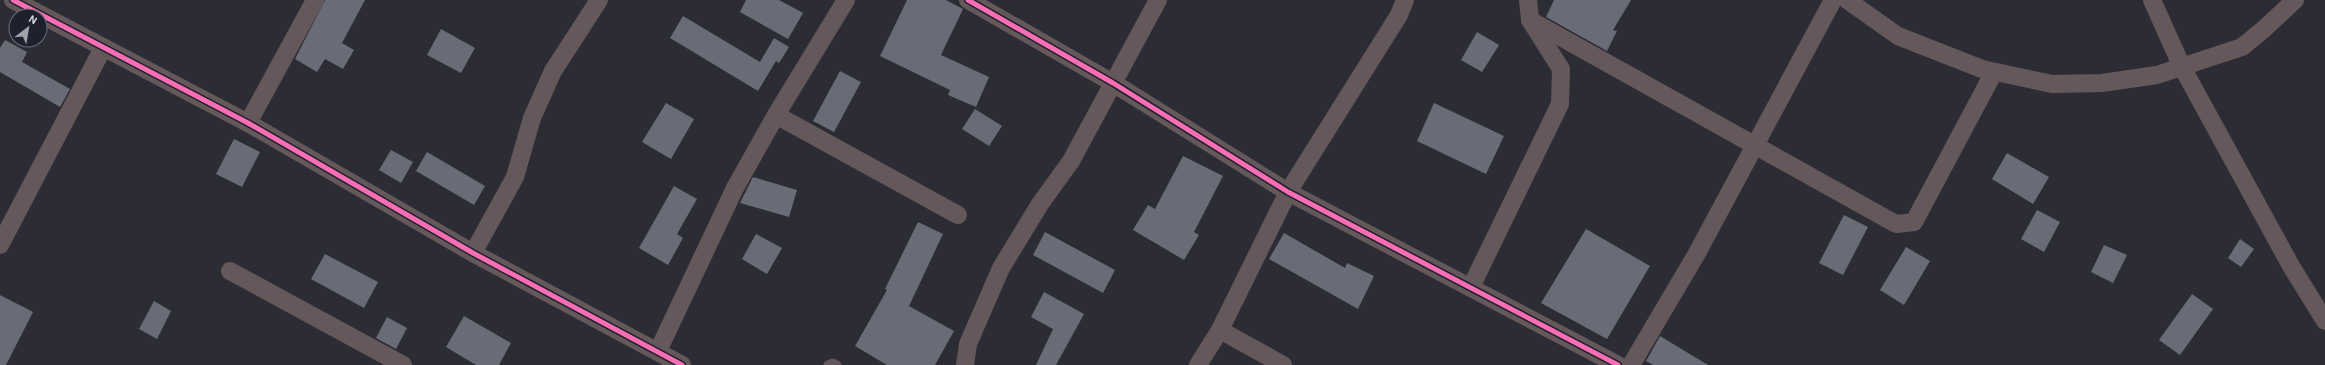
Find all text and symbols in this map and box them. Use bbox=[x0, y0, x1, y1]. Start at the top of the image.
north arrow bbox=[8, 8, 48, 48]
text: N bbox=[26, 12, 40, 27]

